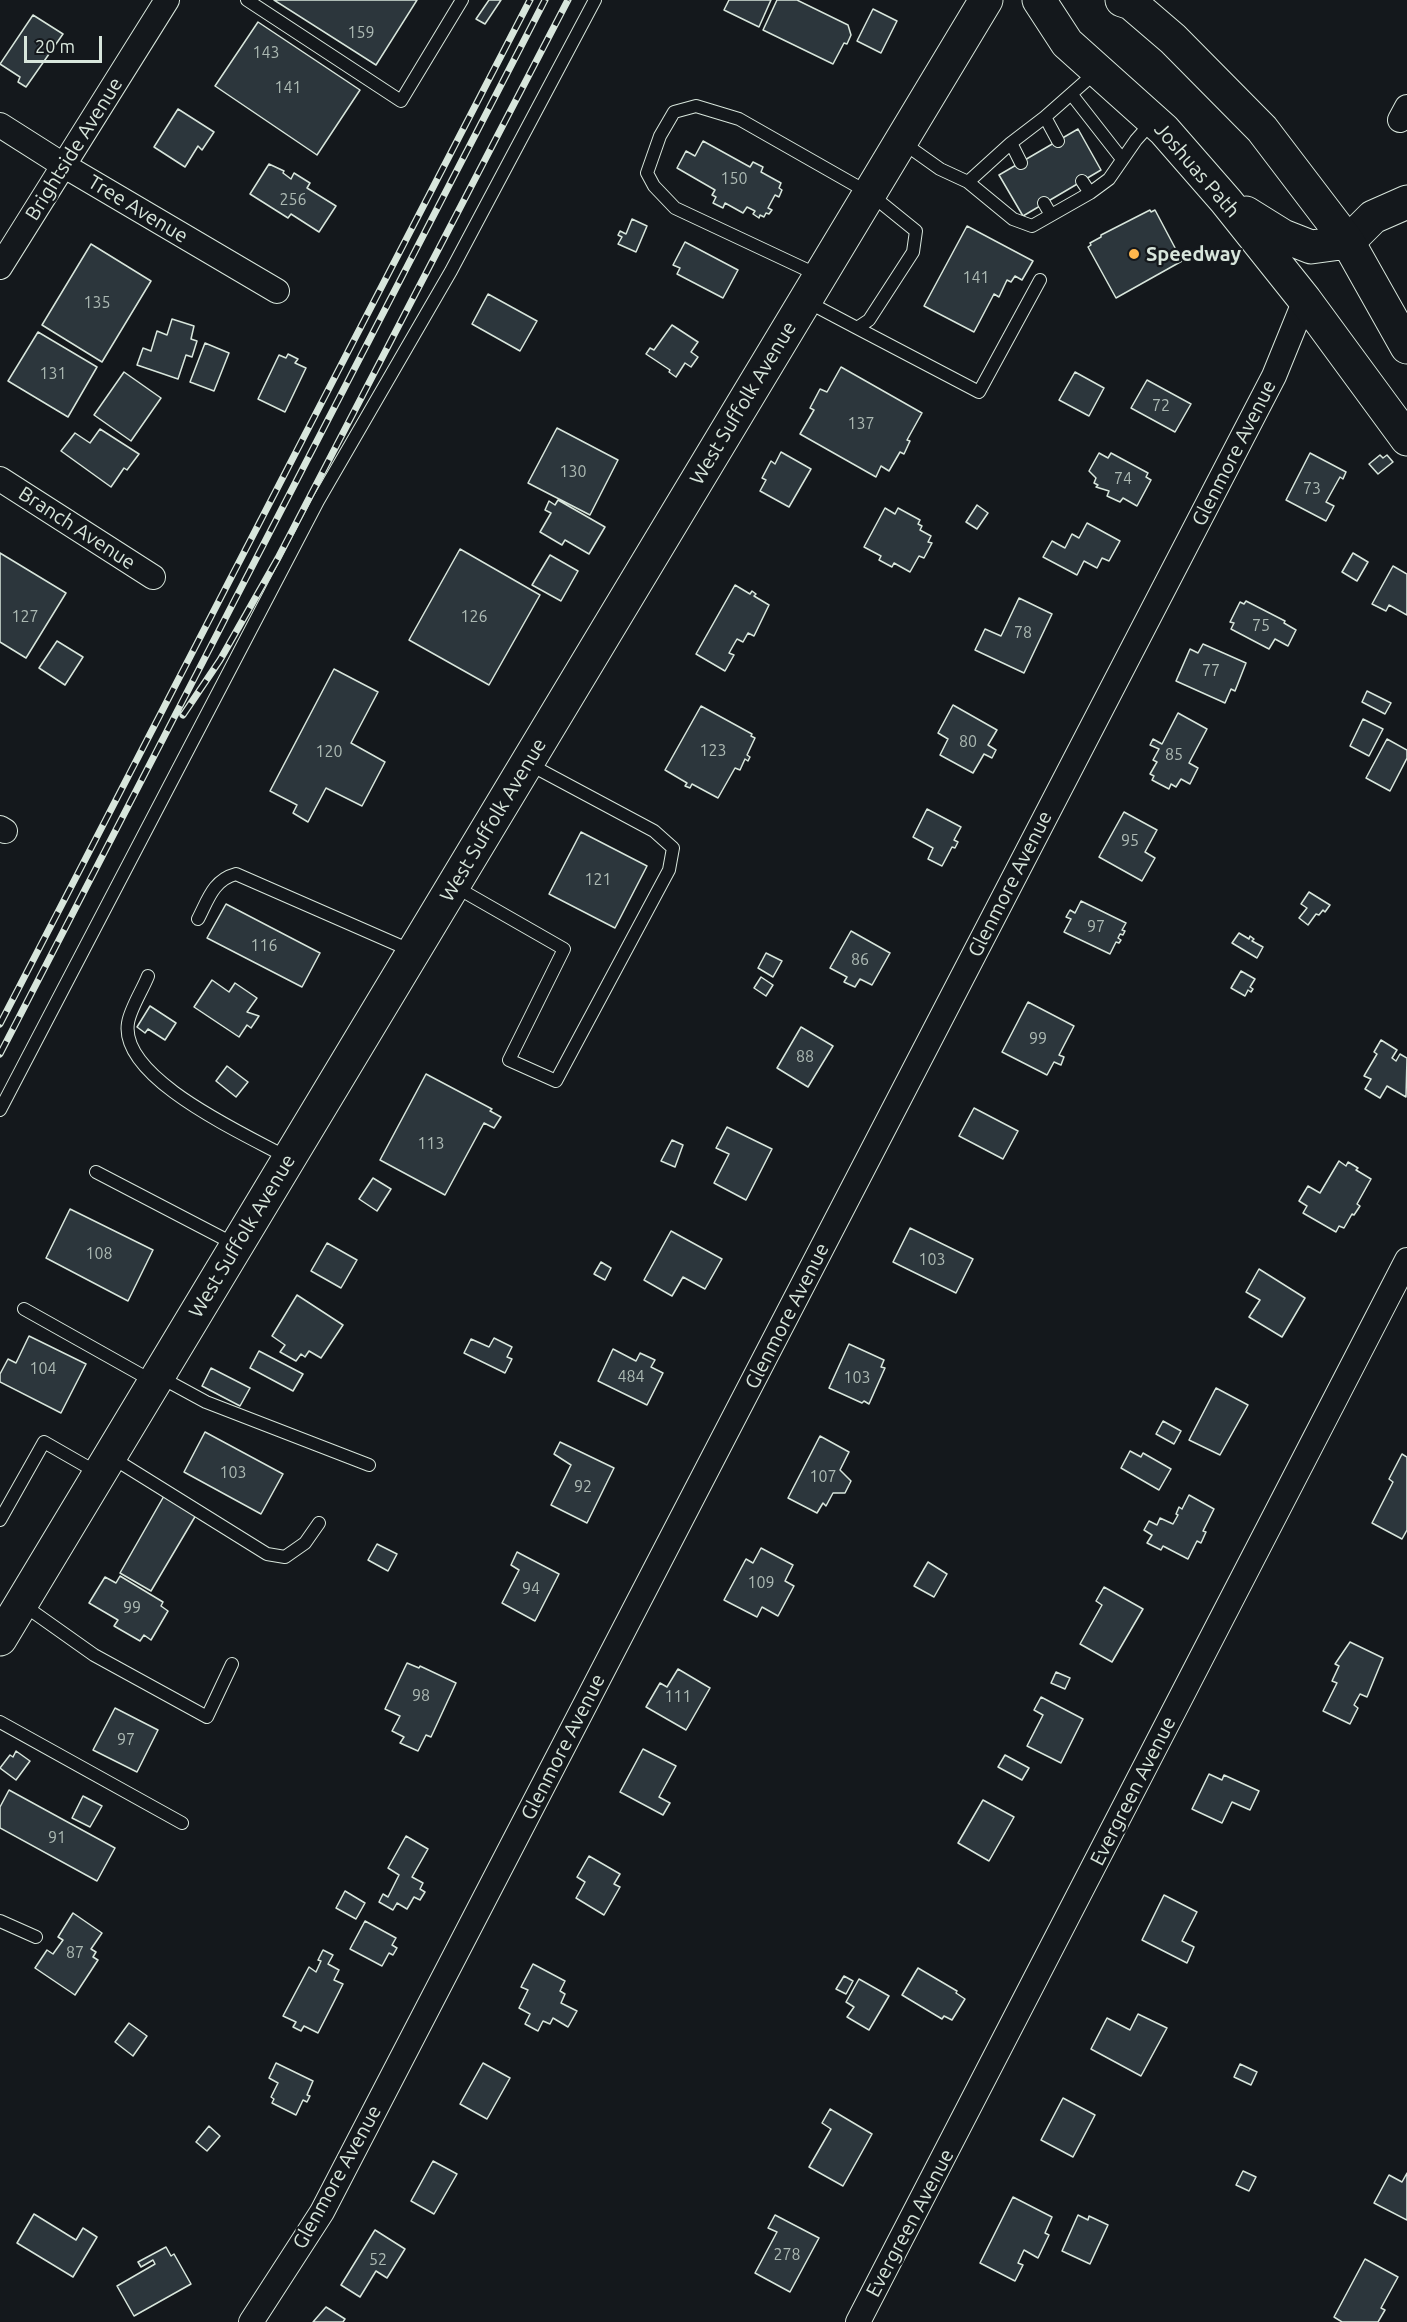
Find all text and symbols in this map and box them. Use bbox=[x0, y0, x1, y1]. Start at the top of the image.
house number: 159 bbox=[347, 23, 375, 43]
scale bar bbox=[27, 24, 105, 62]
text: 20 m bbox=[35, 36, 75, 56]
house number: 143 bbox=[252, 43, 280, 63]
street label: Brightside Avenue bbox=[20, 73, 128, 225]
house number: 141 bbox=[274, 78, 302, 98]
street label: Joshuas Path bbox=[1149, 118, 1245, 222]
house number: 150 bbox=[720, 169, 748, 189]
street label: Tree Avenue bbox=[84, 170, 192, 248]
house number: 256 bbox=[279, 190, 307, 210]
place label: Speedway bbox=[1146, 242, 1241, 266]
marker: Speedway bbox=[1127, 247, 1141, 261]
house number: 141 bbox=[962, 268, 990, 288]
house number: 135 bbox=[83, 293, 111, 313]
street label: West Suffolk Avenue bbox=[685, 317, 801, 489]
house number: 131 bbox=[39, 364, 67, 384]
street label: Glenmore Avenue bbox=[1187, 376, 1281, 530]
house number: 72 bbox=[1152, 396, 1170, 416]
house number: 137 bbox=[847, 414, 875, 434]
house number: 130 bbox=[559, 462, 587, 482]
house number: 74 bbox=[1114, 469, 1132, 489]
house number: 73 bbox=[1303, 479, 1321, 499]
street label: Branch Avenue bbox=[14, 481, 140, 575]
house number: 127 bbox=[11, 607, 39, 627]
house number: 126 bbox=[460, 607, 488, 627]
house number: 75 bbox=[1252, 616, 1270, 636]
house number: 78 bbox=[1014, 623, 1032, 643]
house number: 77 bbox=[1202, 661, 1220, 681]
house number: 80 bbox=[959, 732, 977, 752]
street label: West Suffolk Avenue bbox=[435, 734, 551, 906]
house number: 123 bbox=[699, 741, 727, 761]
house number: 120 bbox=[315, 742, 343, 762]
house number: 85 bbox=[1165, 745, 1183, 765]
street label: Glenmore Avenue bbox=[963, 807, 1057, 961]
house number: 95 bbox=[1121, 831, 1139, 851]
house number: 121 bbox=[584, 870, 612, 890]
house number: 97 bbox=[1087, 917, 1105, 937]
house number: 116 bbox=[250, 936, 278, 956]
house number: 86 bbox=[851, 950, 869, 970]
house number: 99 bbox=[1029, 1029, 1047, 1049]
house number: 88 bbox=[796, 1047, 814, 1067]
house number: 113 bbox=[417, 1134, 445, 1154]
street label: West Suffolk Avenue bbox=[184, 1150, 300, 1322]
street label: Glenmore Avenue bbox=[740, 1239, 834, 1393]
house number: 108 bbox=[85, 1244, 113, 1264]
house number: 103 bbox=[918, 1250, 946, 1270]
house number: 104 bbox=[29, 1359, 57, 1379]
house number: 484 bbox=[617, 1367, 645, 1387]
house number: 103 bbox=[843, 1368, 871, 1388]
house number: 103 bbox=[219, 1463, 247, 1483]
house number: 107 bbox=[809, 1467, 837, 1487]
house number: 92 bbox=[574, 1477, 592, 1497]
house number: 109 bbox=[747, 1573, 775, 1593]
house number: 94 bbox=[522, 1579, 540, 1599]
house number: 99 bbox=[123, 1598, 141, 1618]
street label: Glenmore Avenue bbox=[516, 1670, 610, 1824]
house number: 98 bbox=[412, 1686, 430, 1706]
house number: 111 bbox=[664, 1687, 692, 1707]
street label: Evergreen Avenue bbox=[1085, 1713, 1181, 1869]
house number: 97 bbox=[117, 1730, 135, 1750]
house number: 91 bbox=[48, 1828, 66, 1848]
house number: 87 bbox=[66, 1943, 84, 1963]
street label: Glenmore Avenue bbox=[288, 2101, 386, 2253]
street label: Evergreen Avenue bbox=[861, 2145, 959, 2301]
house number: 278 bbox=[773, 2245, 801, 2265]
house number: 52 bbox=[369, 2250, 387, 2270]

